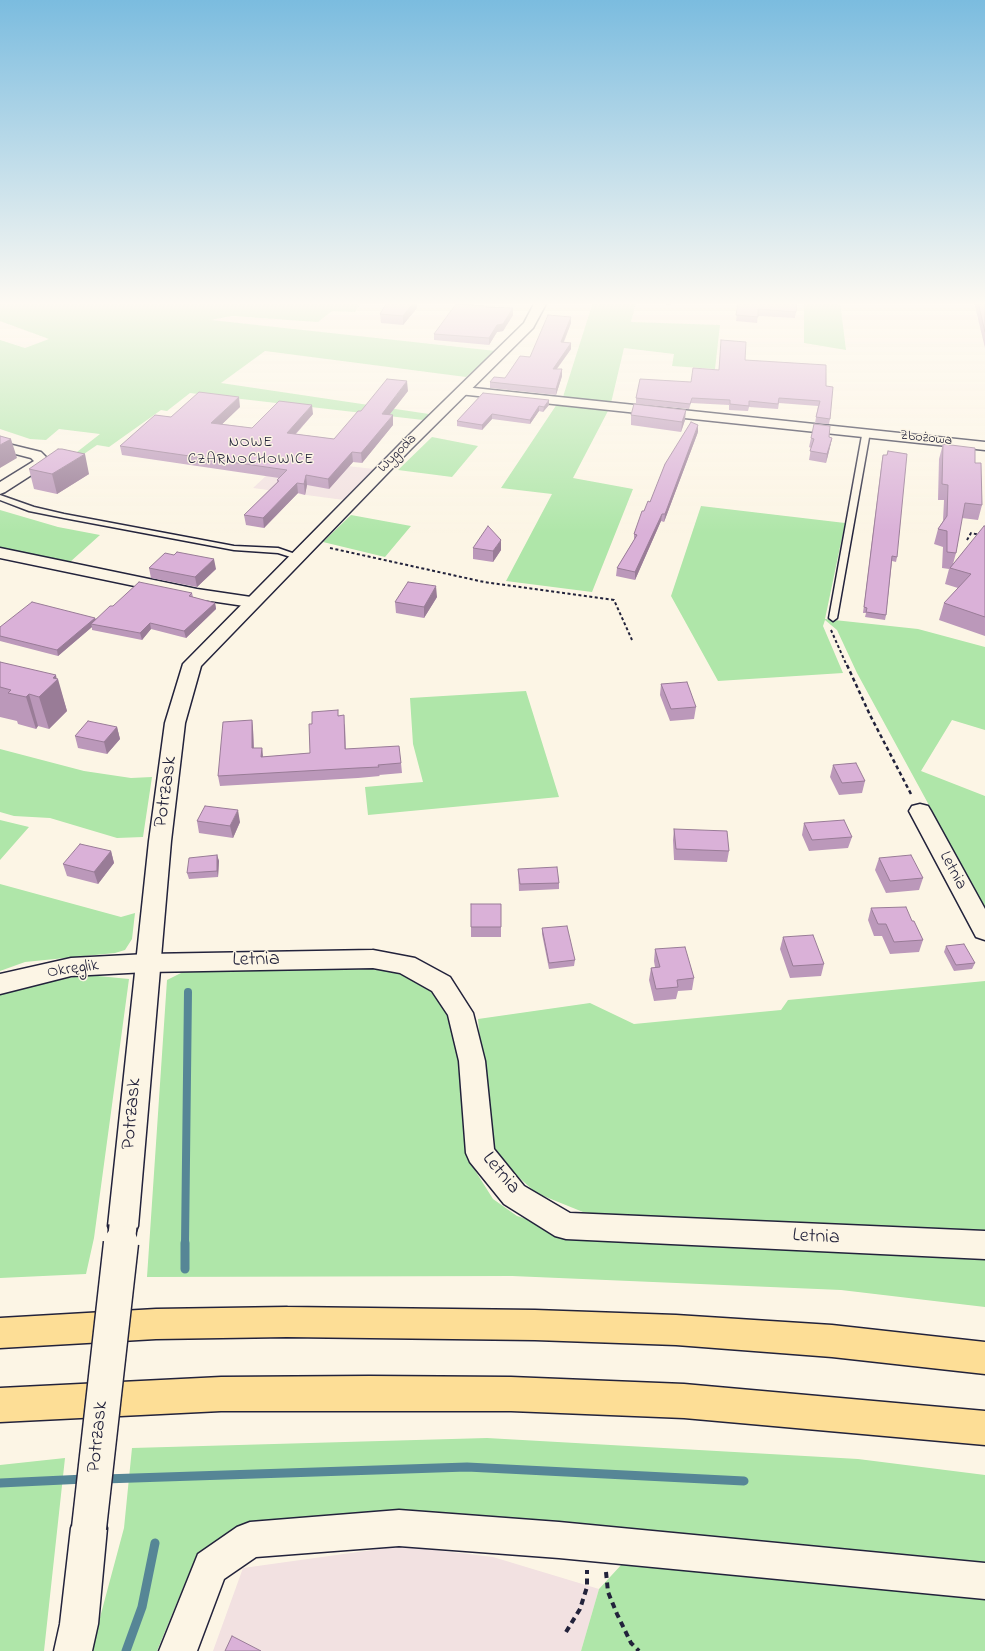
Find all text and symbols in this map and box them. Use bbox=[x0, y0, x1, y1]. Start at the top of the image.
street label: Zbożowa bbox=[899, 428, 953, 450]
street label: Wygoda bbox=[375, 431, 421, 477]
district label: NOWE CZARNOCHOWICE bbox=[188, 435, 314, 470]
street label: Potrzask bbox=[150, 755, 184, 829]
street label: Letnia bbox=[934, 848, 970, 894]
street label: Letnia bbox=[232, 949, 280, 973]
street label: Okręglik bbox=[46, 956, 100, 984]
street label: Potrzask bbox=[118, 1077, 148, 1151]
street label: Letnia bbox=[476, 1148, 524, 1200]
street label: Letnia bbox=[792, 1225, 840, 1251]
street label: Potrzask bbox=[83, 1400, 115, 1474]

